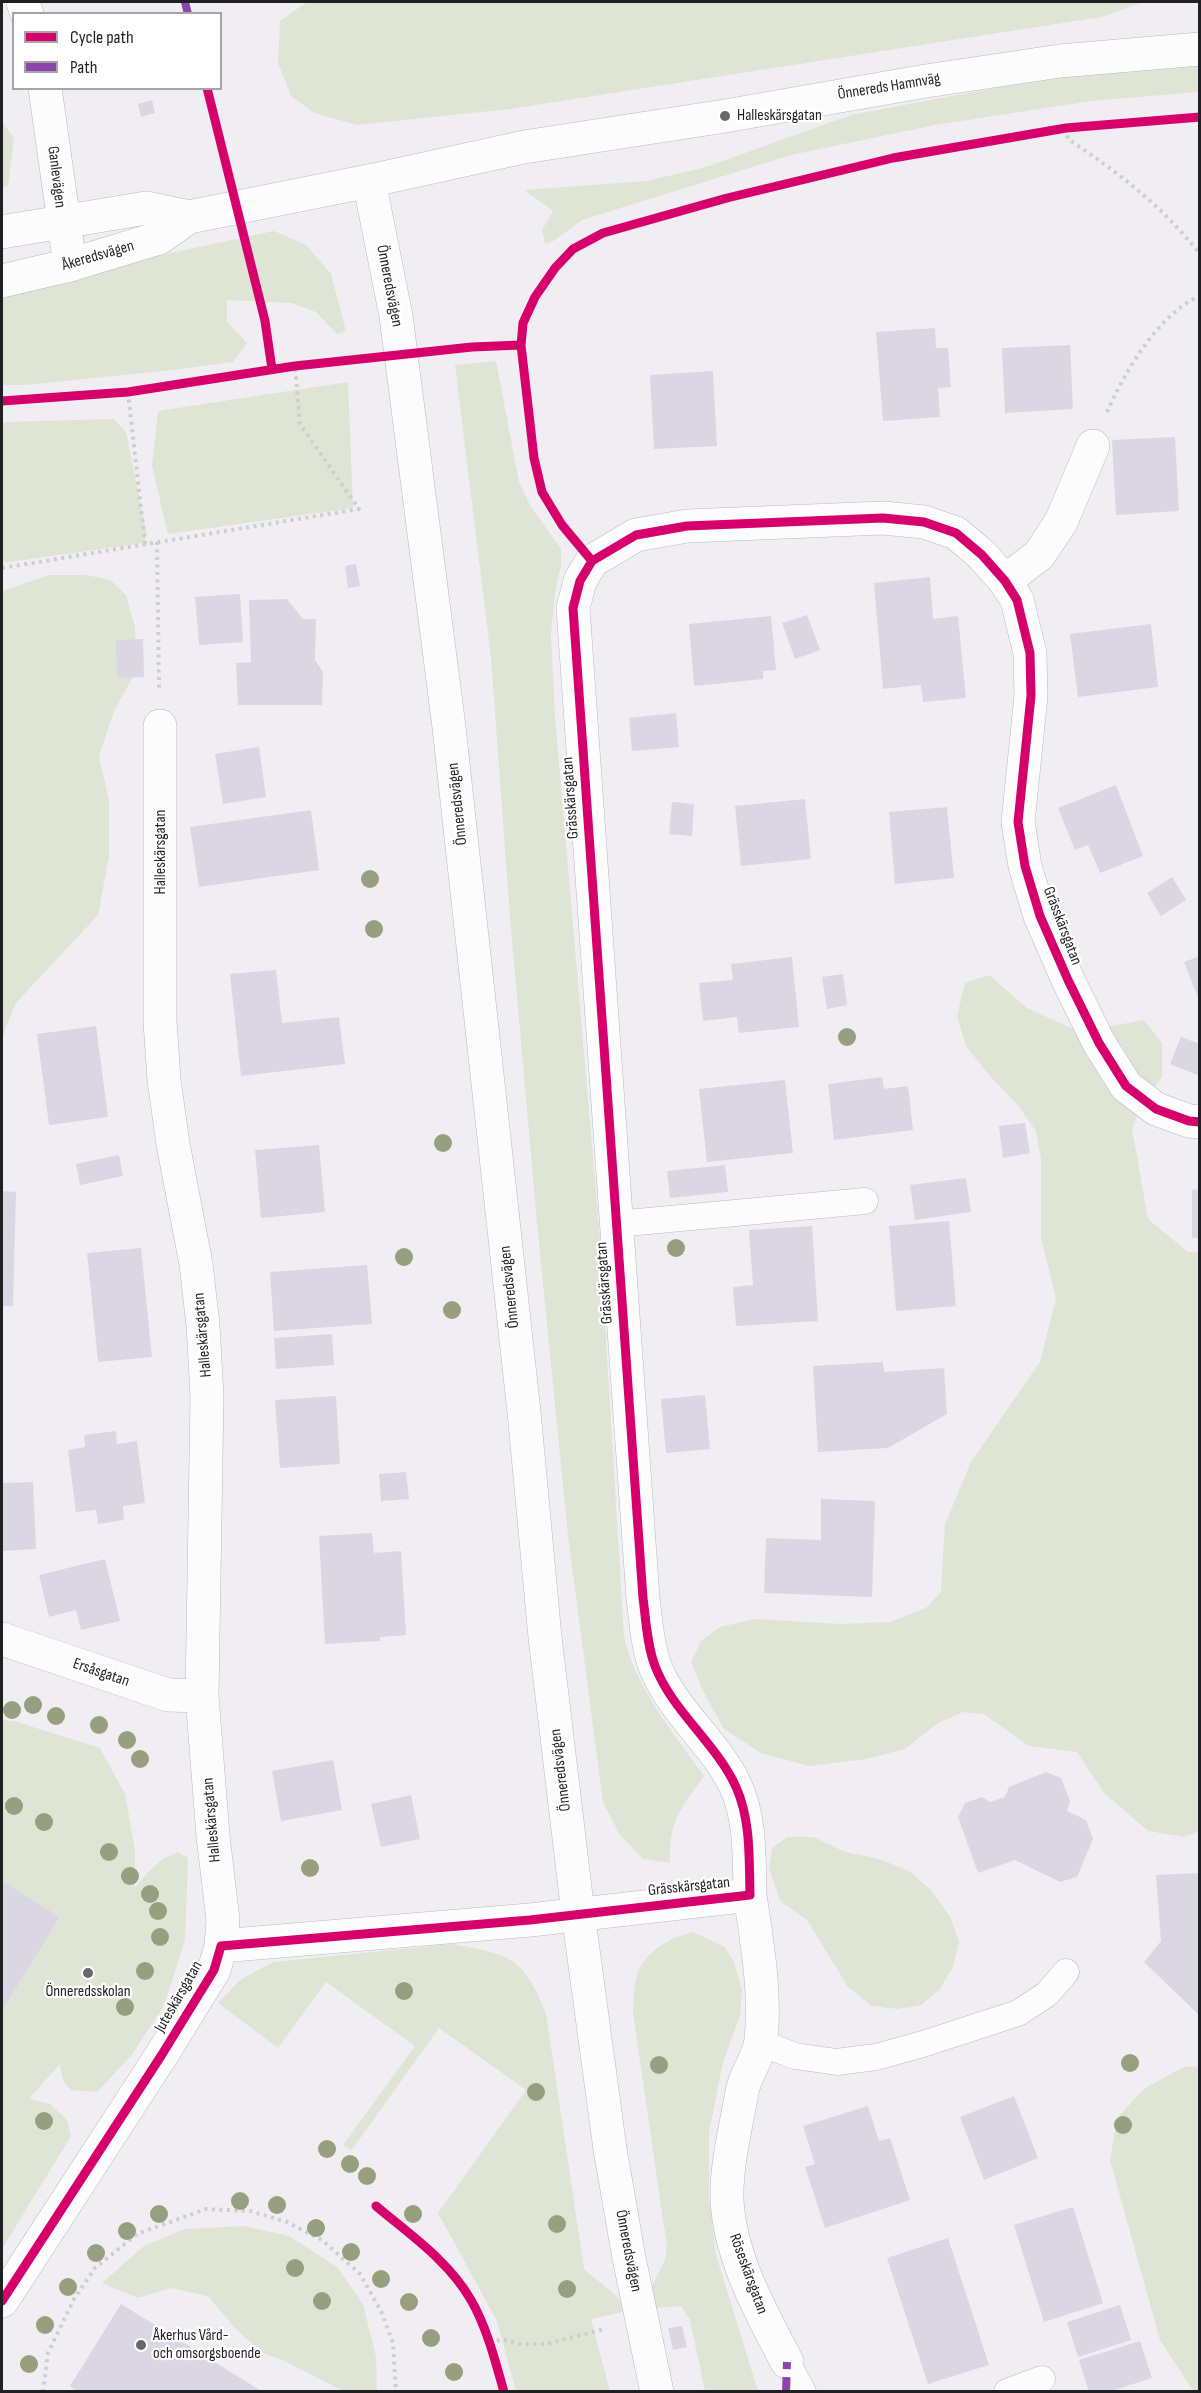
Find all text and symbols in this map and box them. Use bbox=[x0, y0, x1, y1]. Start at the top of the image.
legend bbox=[12, 12, 222, 90]
text: Cycle path bbox=[70, 27, 134, 48]
text: Path bbox=[70, 57, 98, 78]
street label: Önnereds Hamnväg bbox=[836, 69, 942, 105]
place label: Halleskärsgatan bbox=[737, 106, 822, 126]
marker: Halleskärsgatan bbox=[718, 109, 732, 123]
street label: Ganlevägen bbox=[43, 145, 69, 209]
street label: Åkeredsvägen bbox=[60, 237, 136, 275]
street label: Önneredsvägen bbox=[372, 243, 406, 329]
street label: Grässkärsgatan bbox=[559, 756, 583, 840]
street label: Önneredsvägen bbox=[444, 762, 472, 846]
street label: Halleskärsgatan bbox=[151, 810, 171, 894]
street label: Grässkärsgatan bbox=[1038, 884, 1086, 968]
street label: Grässkärsgatan bbox=[593, 1241, 617, 1325]
street label: Önneredsvägen bbox=[496, 1245, 524, 1329]
street label: Halleskärsgatan bbox=[190, 1292, 216, 1378]
street label: Ersåsgatan bbox=[70, 1654, 132, 1692]
street label: Önneredsvägen bbox=[546, 1728, 576, 1812]
street label: Halleskärsgatan bbox=[199, 1777, 225, 1863]
street label: Grässkärsgatan bbox=[647, 1873, 731, 1901]
street label: Juteskärsgatan bbox=[151, 1958, 207, 2036]
marker: Önneredsskolan bbox=[81, 1966, 95, 1980]
place label: Önneredsskolan bbox=[45, 1982, 131, 2002]
street label: Önneredsvägen bbox=[611, 2208, 645, 2294]
street label: Röseskärsgatan bbox=[725, 2231, 771, 2317]
place label: Åkerhus Vård- och omsorgsboende bbox=[153, 2326, 261, 2364]
marker: Åkerhus Vård- och omsorgsboende bbox=[134, 2338, 148, 2352]

